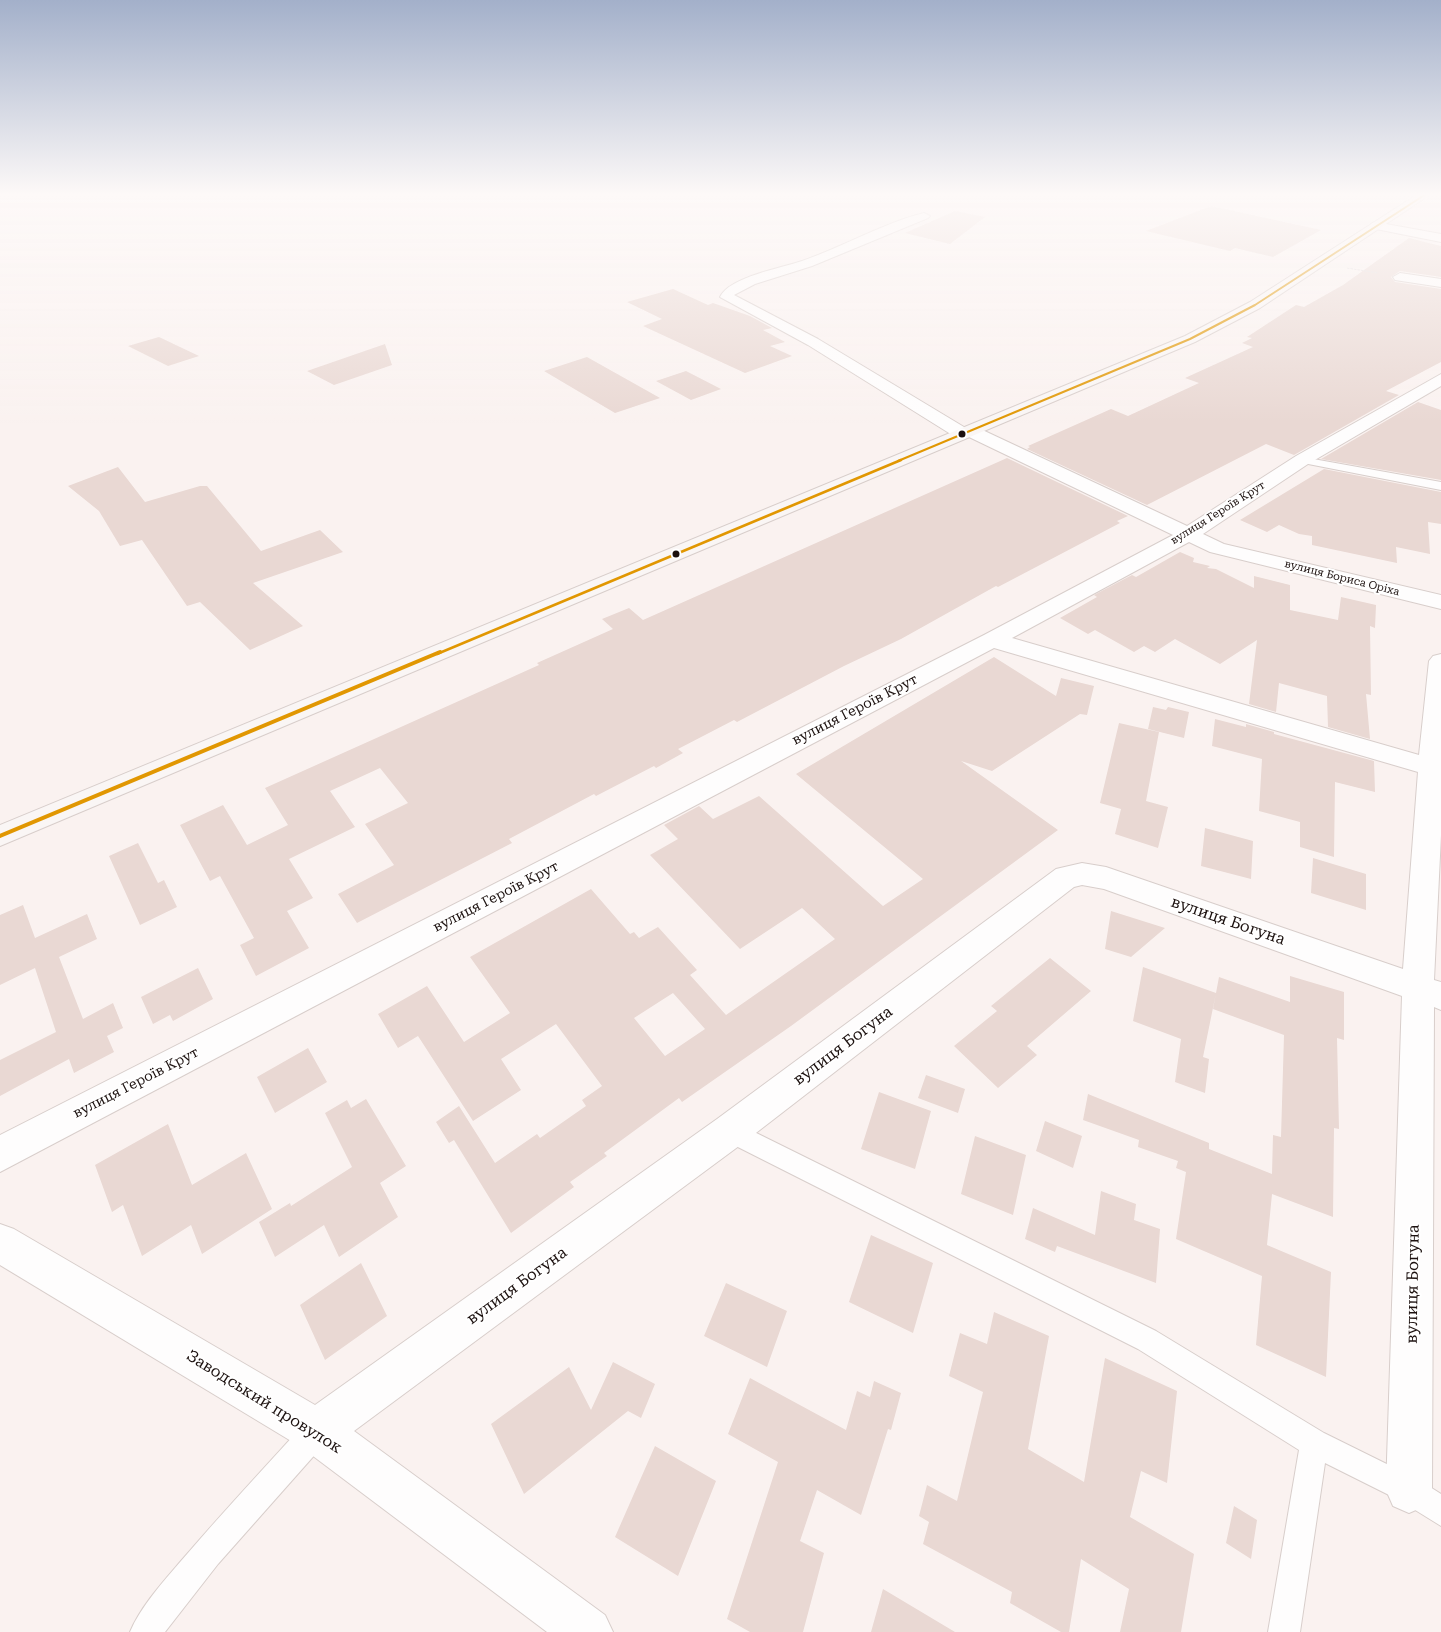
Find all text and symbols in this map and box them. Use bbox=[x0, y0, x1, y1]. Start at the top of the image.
unlabelled marker bbox=[957, 429, 967, 439]
street label: вулиця Героїв Крут bbox=[1168, 479, 1268, 547]
unlabelled marker bbox=[671, 549, 681, 559]
street label: вулиця Бориса Оріха bbox=[1283, 557, 1401, 599]
street label: вулиця Героїв Крут bbox=[789, 671, 921, 749]
street label: вулиця Героїв Крут bbox=[430, 858, 562, 936]
street label: вулиця Богуна bbox=[1169, 893, 1287, 949]
street label: вулиця Богуна bbox=[790, 1002, 896, 1090]
street label: вулиця Героїв Крут bbox=[70, 1044, 202, 1122]
street label: вулиця Богуна bbox=[1402, 1224, 1424, 1344]
street label: вулиця Богуна bbox=[463, 1243, 571, 1329]
street label: Заводський провулок bbox=[183, 1346, 345, 1458]

